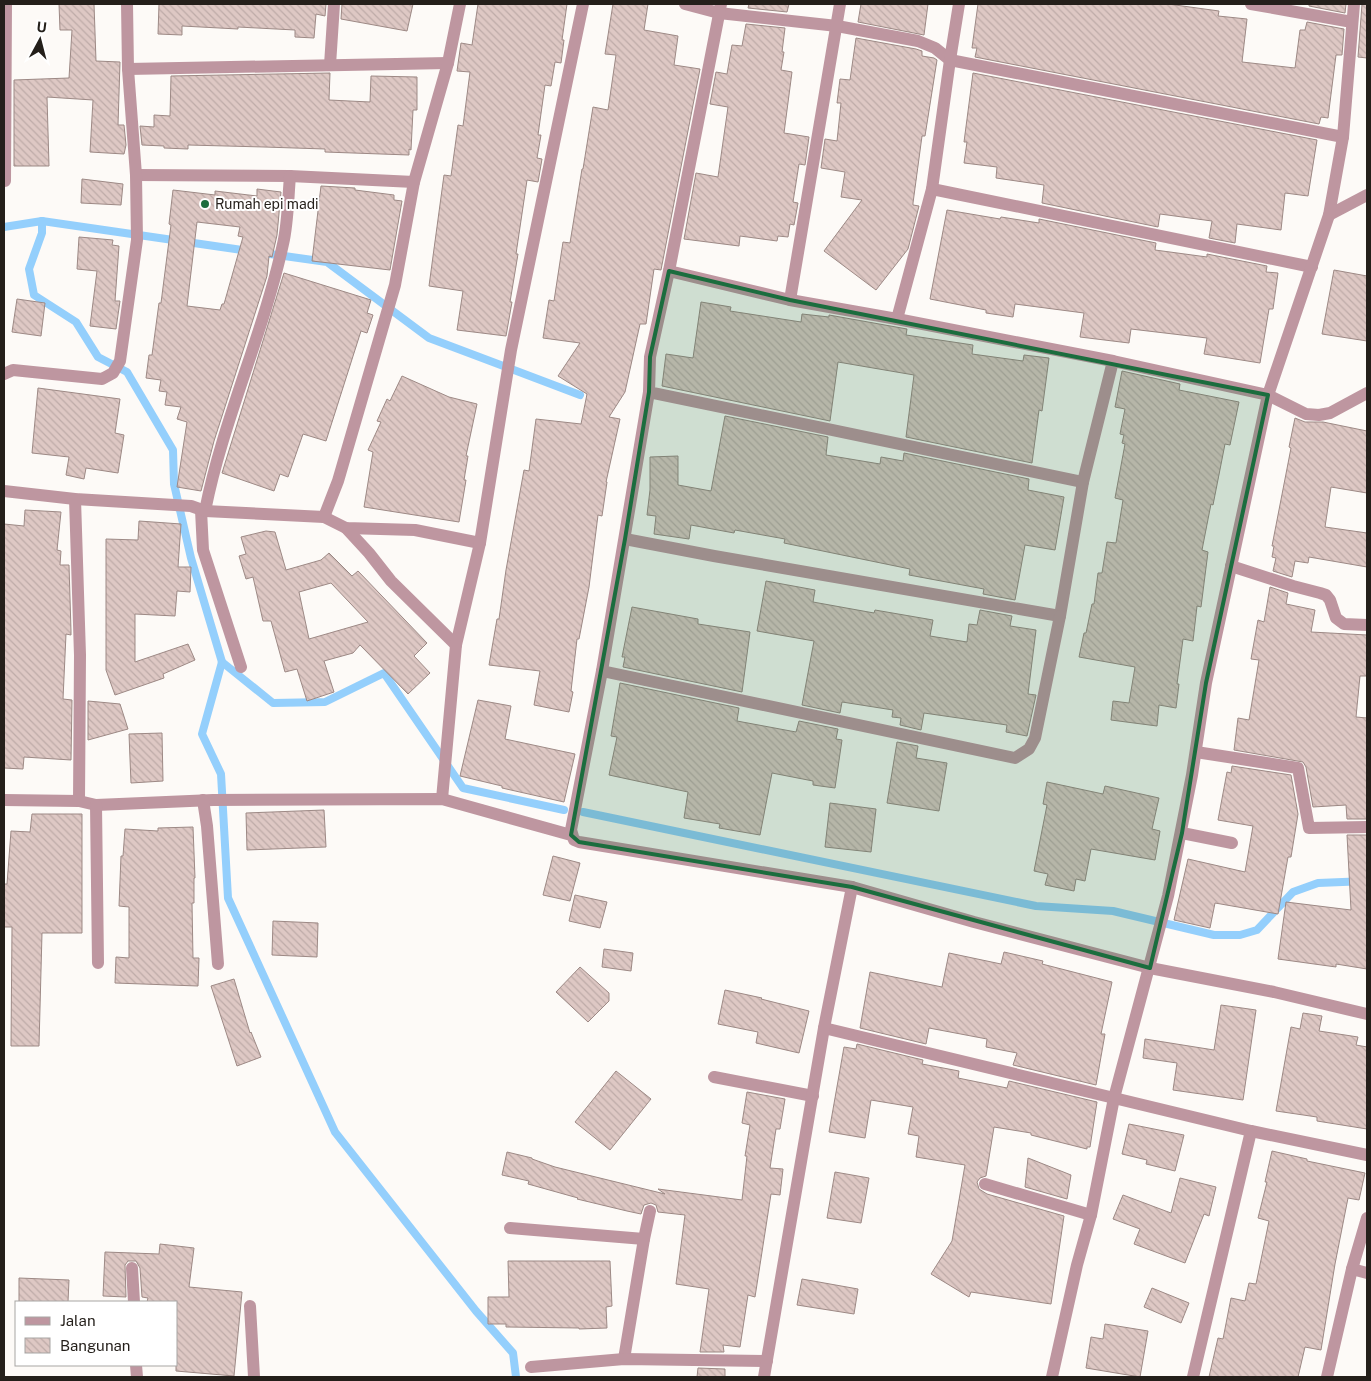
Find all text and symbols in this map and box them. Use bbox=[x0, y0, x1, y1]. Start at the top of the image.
north arrow bbox=[15, 15, 65, 65]
text: U bbox=[36, 19, 48, 36]
place label: Rumah epi madi bbox=[215, 196, 319, 212]
marker: Rumah epi madi bbox=[199, 198, 211, 210]
legend bbox=[15, 1301, 178, 1366]
text: Jalan bbox=[60, 1312, 96, 1329]
text: Bangunan bbox=[60, 1337, 131, 1354]

